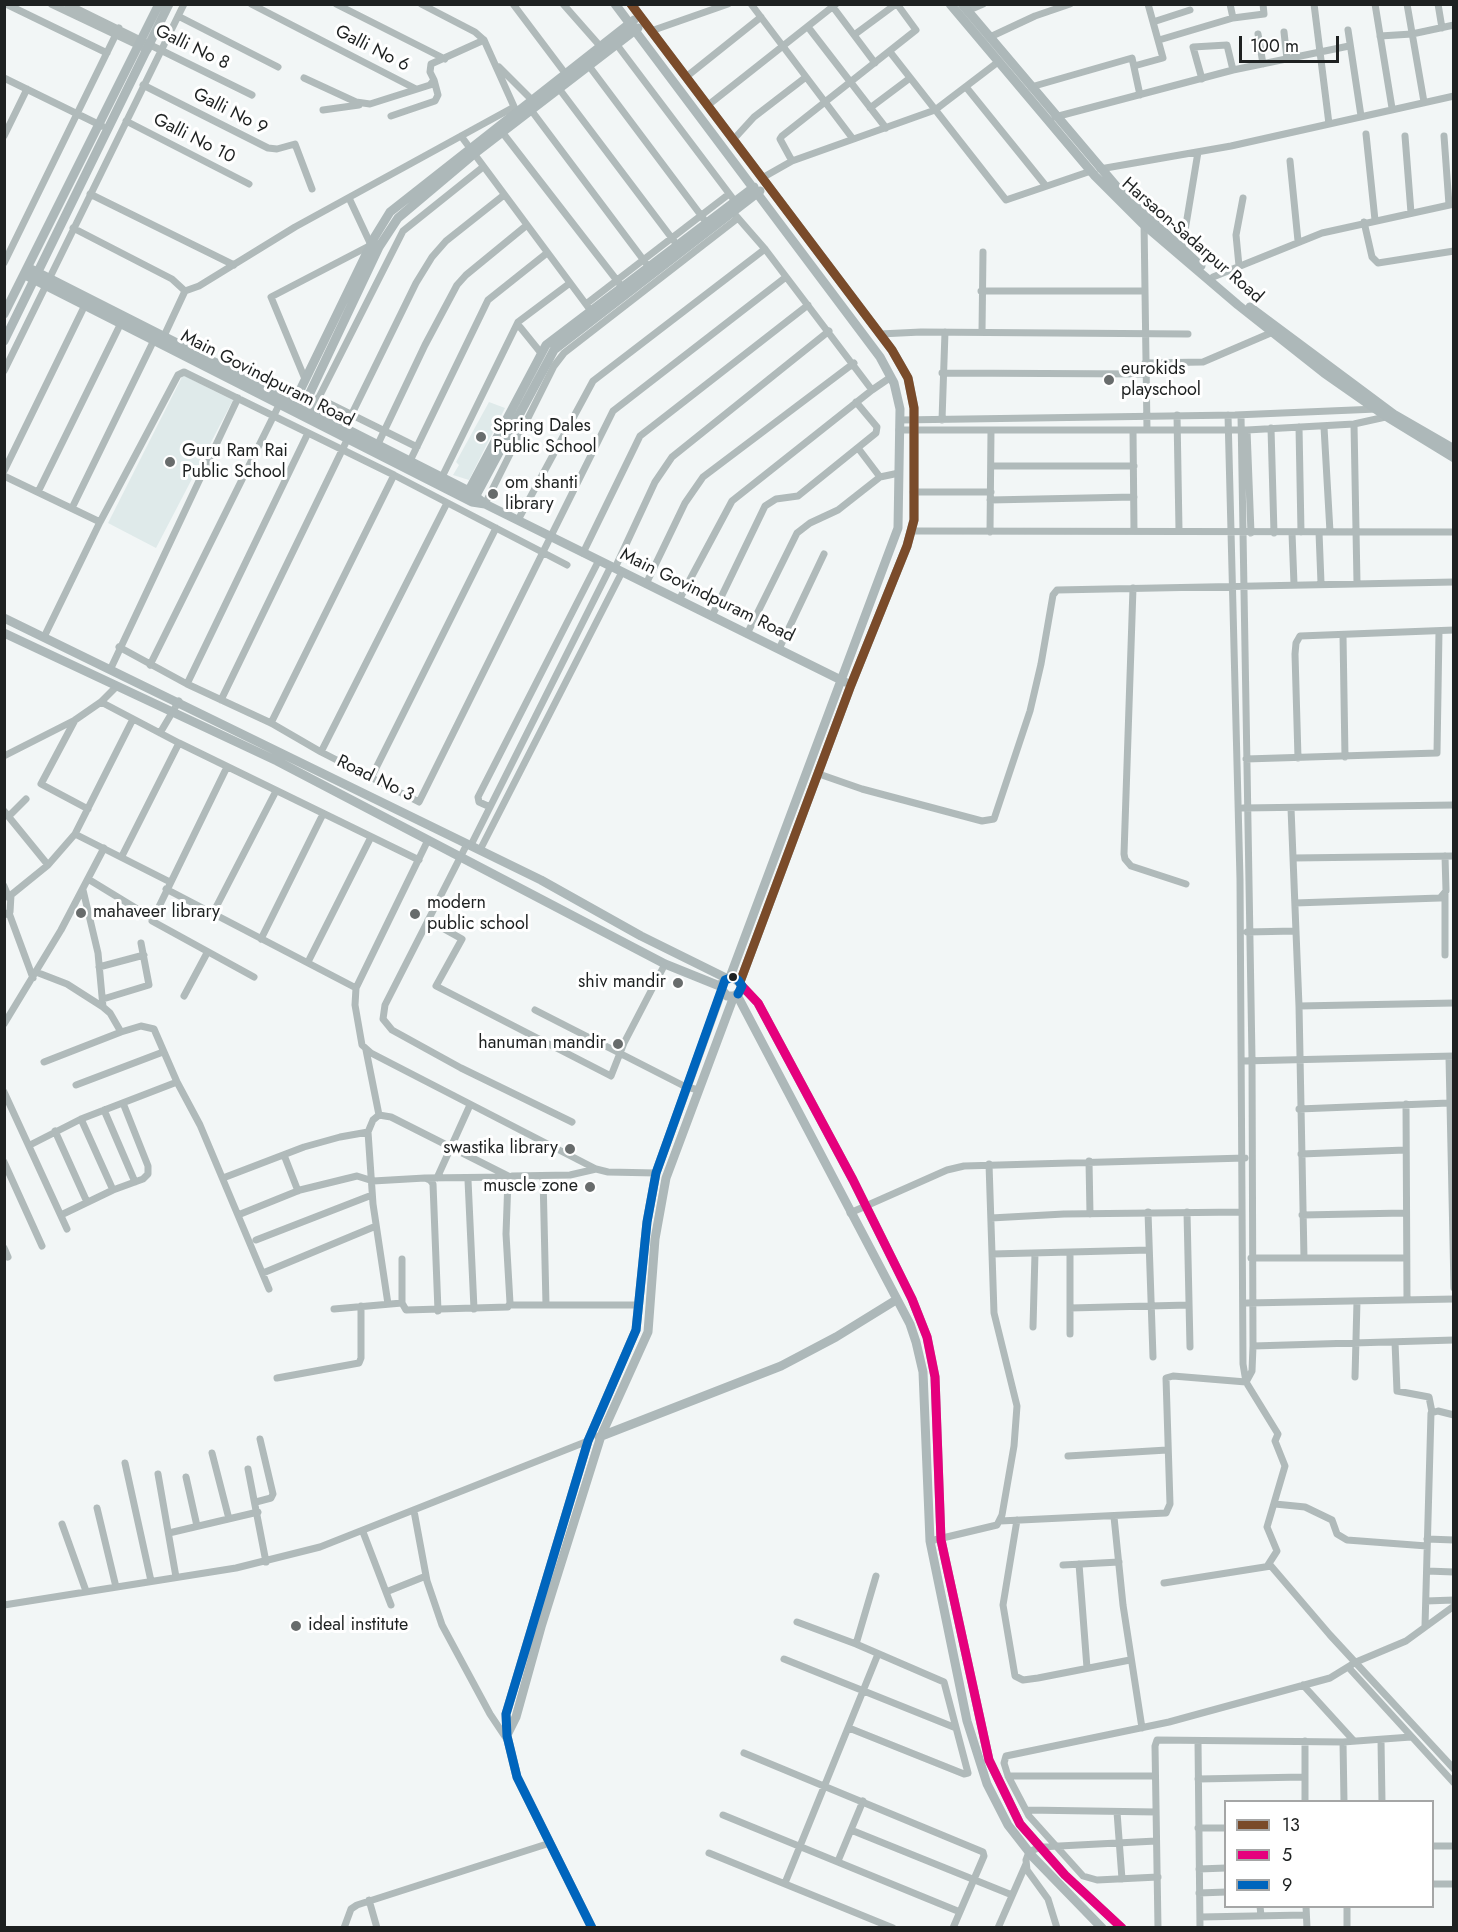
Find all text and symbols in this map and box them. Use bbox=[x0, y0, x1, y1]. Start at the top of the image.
street label: Galli No 8 bbox=[151, 21, 233, 75]
street label: Galli No 6 bbox=[331, 21, 413, 77]
scale bar bbox=[1242, 24, 1342, 62]
text: 100 m bbox=[1250, 33, 1299, 59]
street label: Galli No 9 bbox=[189, 84, 271, 140]
street label: Galli No 10 bbox=[149, 109, 239, 169]
street label: Harsaon-Sadarpur Road bbox=[1117, 174, 1267, 308]
street label: Main Govindpuram Road bbox=[177, 326, 357, 432]
place label: eurokids playschool bbox=[1121, 359, 1201, 401]
marker: eurokids playschool bbox=[1102, 373, 1116, 387]
place label: Spring Dales Public School bbox=[493, 416, 597, 458]
marker: Spring Dales Public School bbox=[474, 430, 488, 444]
place label: Guru Ram Rai Public School bbox=[182, 441, 288, 484]
marker: Guru Ram Rai Public School bbox=[163, 455, 177, 469]
place label: om shanti library bbox=[505, 473, 578, 516]
marker: om shanti library bbox=[486, 487, 500, 501]
street label: Main Govindpuram Road bbox=[616, 544, 798, 648]
street label: Road No 3 bbox=[333, 751, 417, 807]
place label: modern public school bbox=[427, 893, 529, 936]
place label: mahaveer library bbox=[93, 902, 220, 924]
marker: mahaveer library bbox=[74, 906, 88, 920]
marker: modern public school bbox=[408, 907, 422, 921]
unlabelled marker bbox=[727, 971, 739, 983]
place label: shiv mandir bbox=[578, 972, 666, 994]
marker: shiv mandir bbox=[671, 976, 685, 990]
place label: hanuman mandir bbox=[478, 1033, 606, 1055]
marker: hanuman mandir bbox=[611, 1037, 625, 1051]
place label: swastika library bbox=[443, 1138, 558, 1160]
marker: swastika library bbox=[563, 1142, 577, 1156]
place label: muscle zone bbox=[483, 1176, 578, 1198]
marker: muscle zone bbox=[583, 1180, 597, 1194]
place label: ideal institute bbox=[308, 1615, 408, 1637]
marker: ideal institute bbox=[289, 1619, 303, 1633]
legend bbox=[1224, 1800, 1434, 1908]
text: 13 bbox=[1282, 1812, 1300, 1838]
text: 5 bbox=[1282, 1842, 1292, 1868]
text: 9 bbox=[1282, 1872, 1292, 1898]

